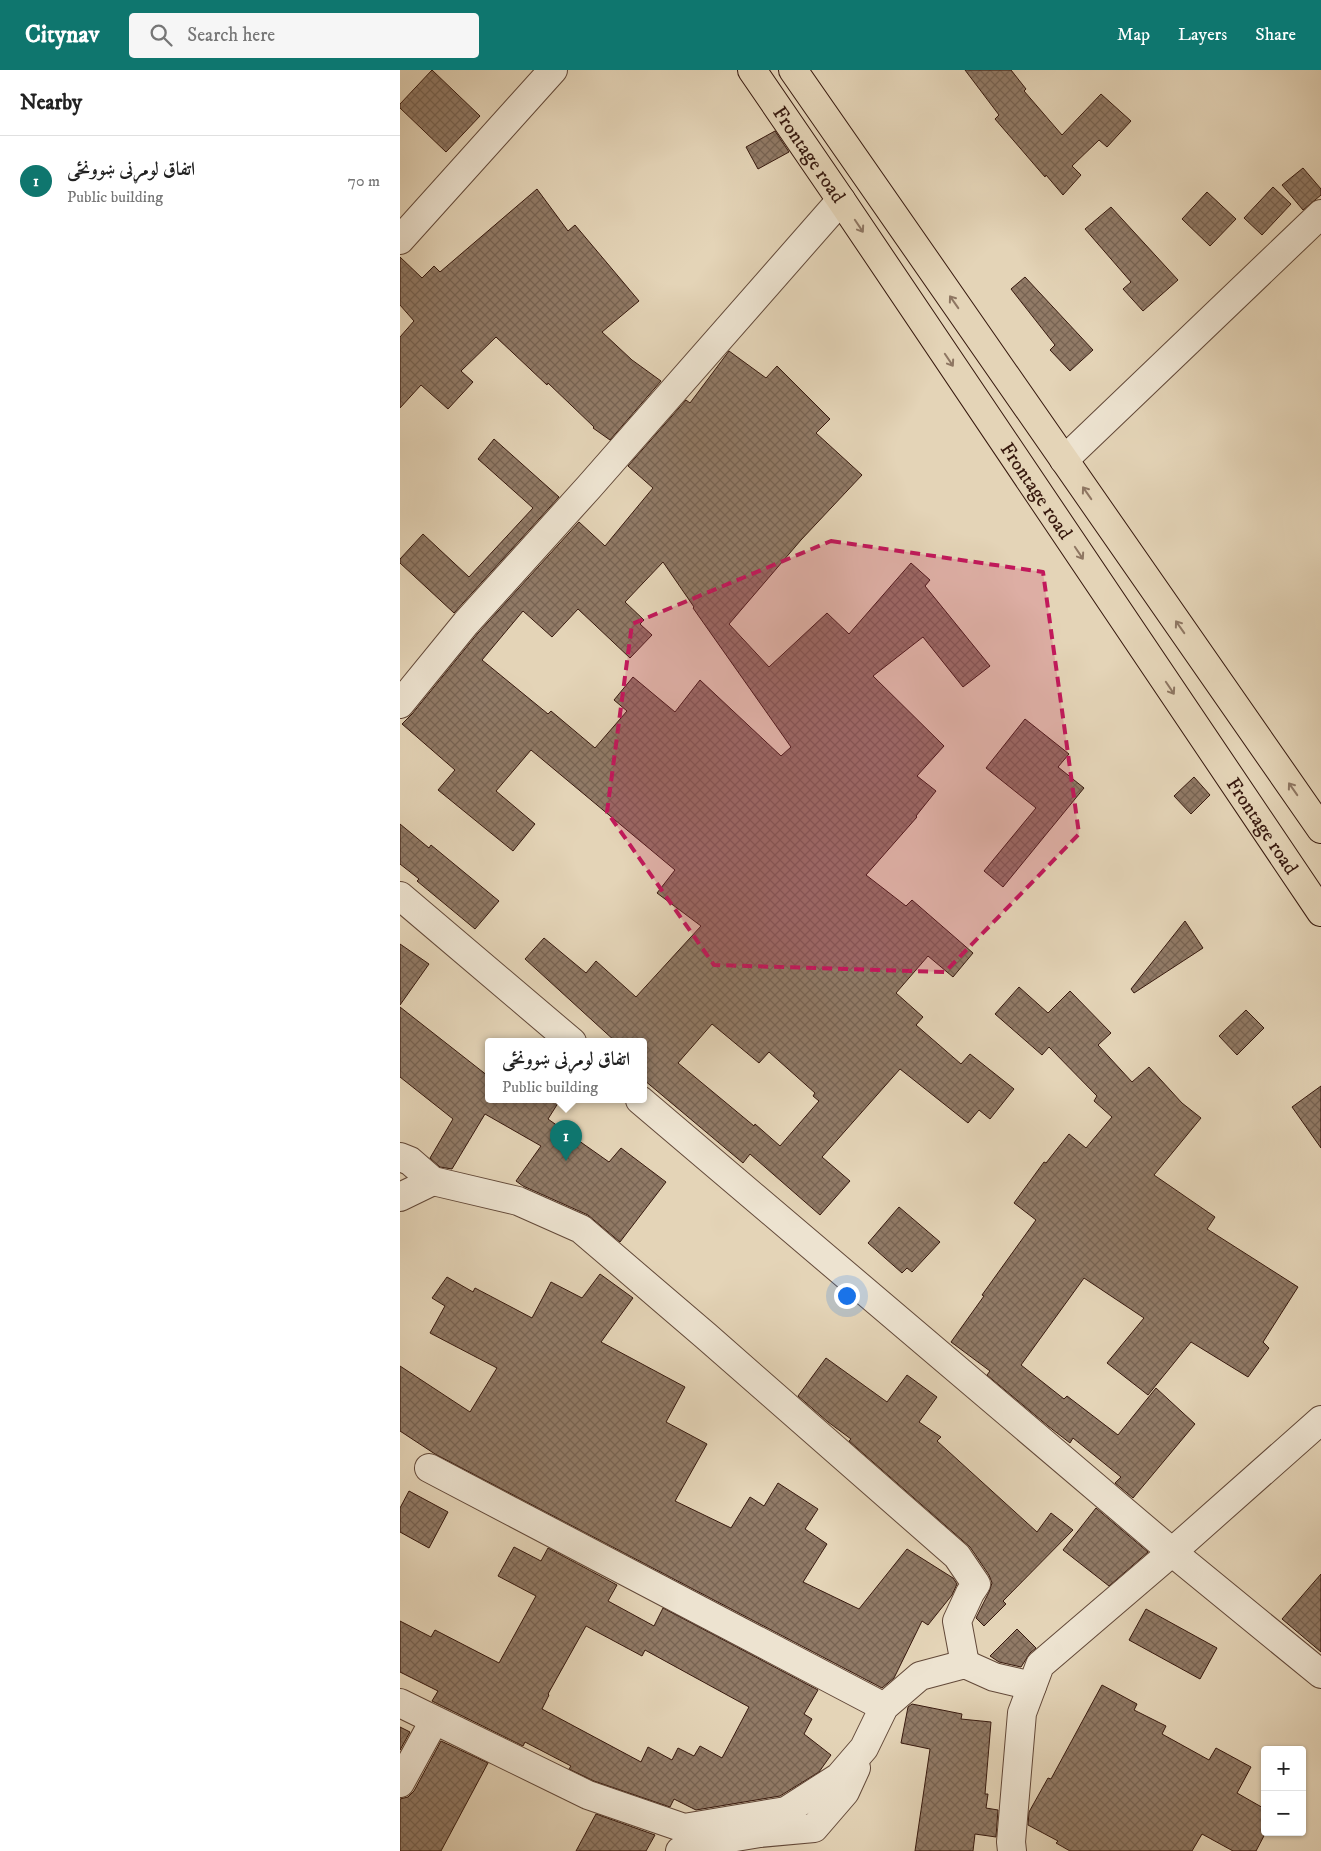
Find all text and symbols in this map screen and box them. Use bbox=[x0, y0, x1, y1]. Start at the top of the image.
search box bbox=[129, 13, 479, 58]
text: Citynav bbox=[25, 20, 99, 50]
icon: search bbox=[147, 21, 175, 49]
text: Search here bbox=[187, 24, 275, 47]
text: Map bbox=[1117, 24, 1150, 46]
text: Layers bbox=[1178, 24, 1227, 46]
text: Share bbox=[1255, 24, 1296, 46]
text: Nearby bbox=[20, 90, 82, 116]
street label: Frontage road bbox=[767, 102, 850, 208]
text: اتفاق لومړنی ښوونځی bbox=[67, 158, 195, 181]
text: 1 bbox=[33, 171, 39, 191]
text: 70 m bbox=[348, 171, 380, 191]
text: Public building bbox=[67, 187, 163, 207]
one-way arrow bbox=[854, 218, 864, 232]
one-way arrow bbox=[949, 296, 959, 310]
one-way arrow bbox=[944, 353, 954, 367]
street label: Frontage road bbox=[994, 438, 1077, 545]
one-way arrow bbox=[1082, 487, 1092, 501]
one-way arrow bbox=[1074, 546, 1084, 560]
one-way arrow bbox=[1175, 620, 1185, 634]
one-way arrow bbox=[1165, 681, 1175, 695]
street label: Frontage road bbox=[1220, 773, 1303, 880]
one-way arrow bbox=[1288, 782, 1298, 796]
popup bbox=[485, 1038, 647, 1103]
text: اتفاق لومړنی ښوونځی bbox=[502, 1048, 630, 1071]
text: Public building bbox=[502, 1077, 598, 1097]
pin: 1 bbox=[550, 1120, 582, 1161]
your location bbox=[834, 1283, 860, 1309]
map controls bbox=[1261, 1746, 1306, 1836]
button: + bbox=[1261, 1746, 1306, 1791]
button: − bbox=[1261, 1791, 1306, 1836]

